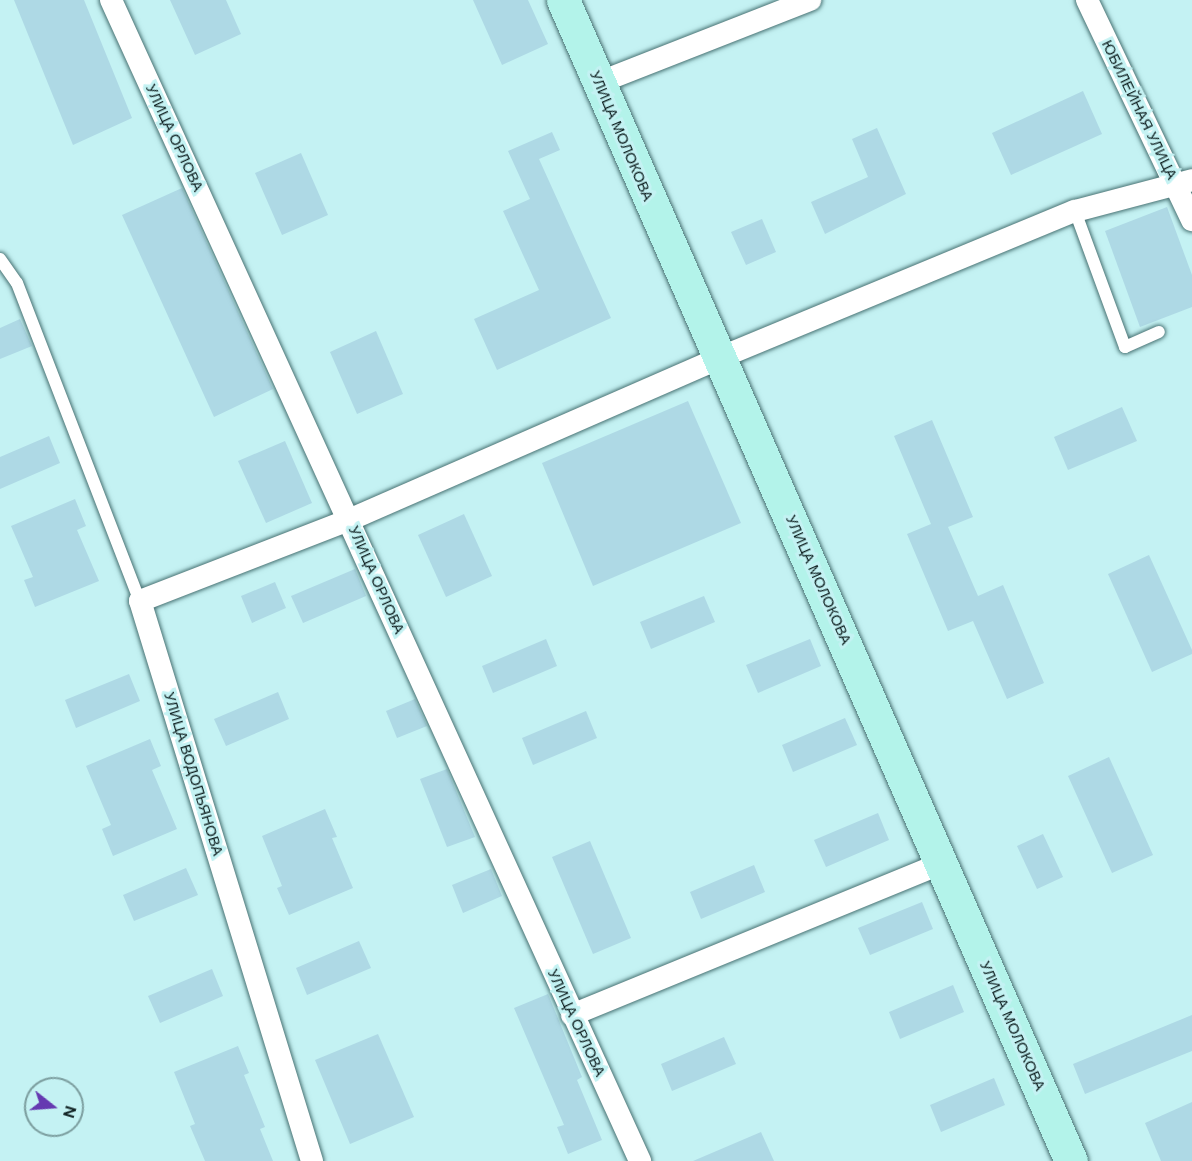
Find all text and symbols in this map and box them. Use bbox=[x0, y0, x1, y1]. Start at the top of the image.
street label: ЮБИЛЕЙНАЯ УЛИЦА bbox=[1097, 37, 1181, 183]
street label: УЛИЦА МОЛОКОВА bbox=[585, 68, 657, 204]
street label: УЛИЦА ОРЛОВА bbox=[141, 81, 207, 195]
street label: УЛИЦА МОЛОКОВА bbox=[781, 512, 855, 648]
street label: УЛИЦА ОРЛОВА bbox=[344, 523, 408, 637]
street label: УЛИЦА ВОДОПЬЯНОВА bbox=[160, 690, 226, 858]
street label: УЛИЦА МОЛОКОВА bbox=[975, 958, 1049, 1094]
street label: УЛИЦА ОРЛОВА bbox=[543, 966, 609, 1080]
north arrow bbox=[24, 1077, 84, 1137]
text: N bbox=[58, 1103, 82, 1120]

